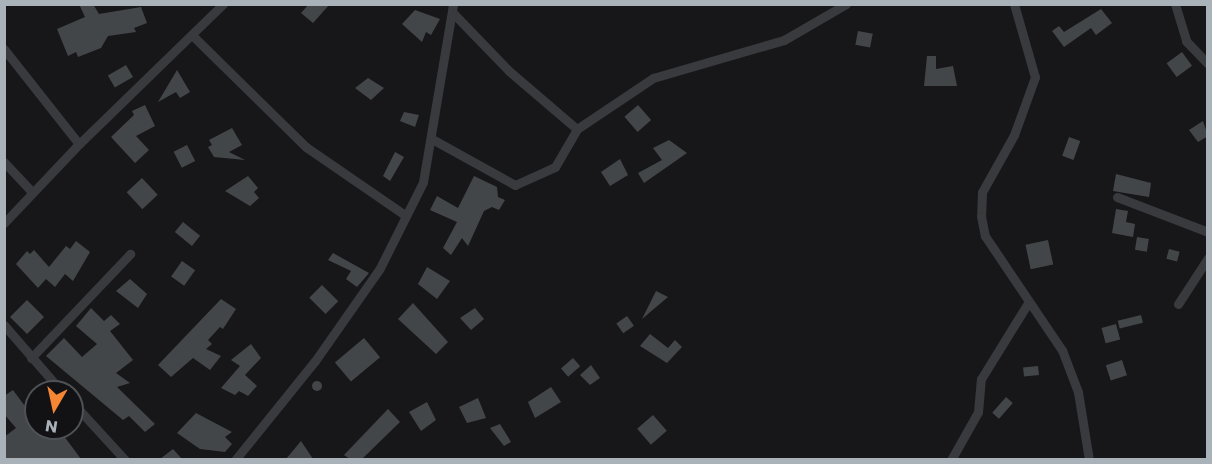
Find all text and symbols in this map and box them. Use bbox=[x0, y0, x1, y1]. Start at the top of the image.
north arrow bbox=[24, 380, 84, 440]
text: N bbox=[44, 414, 59, 439]

